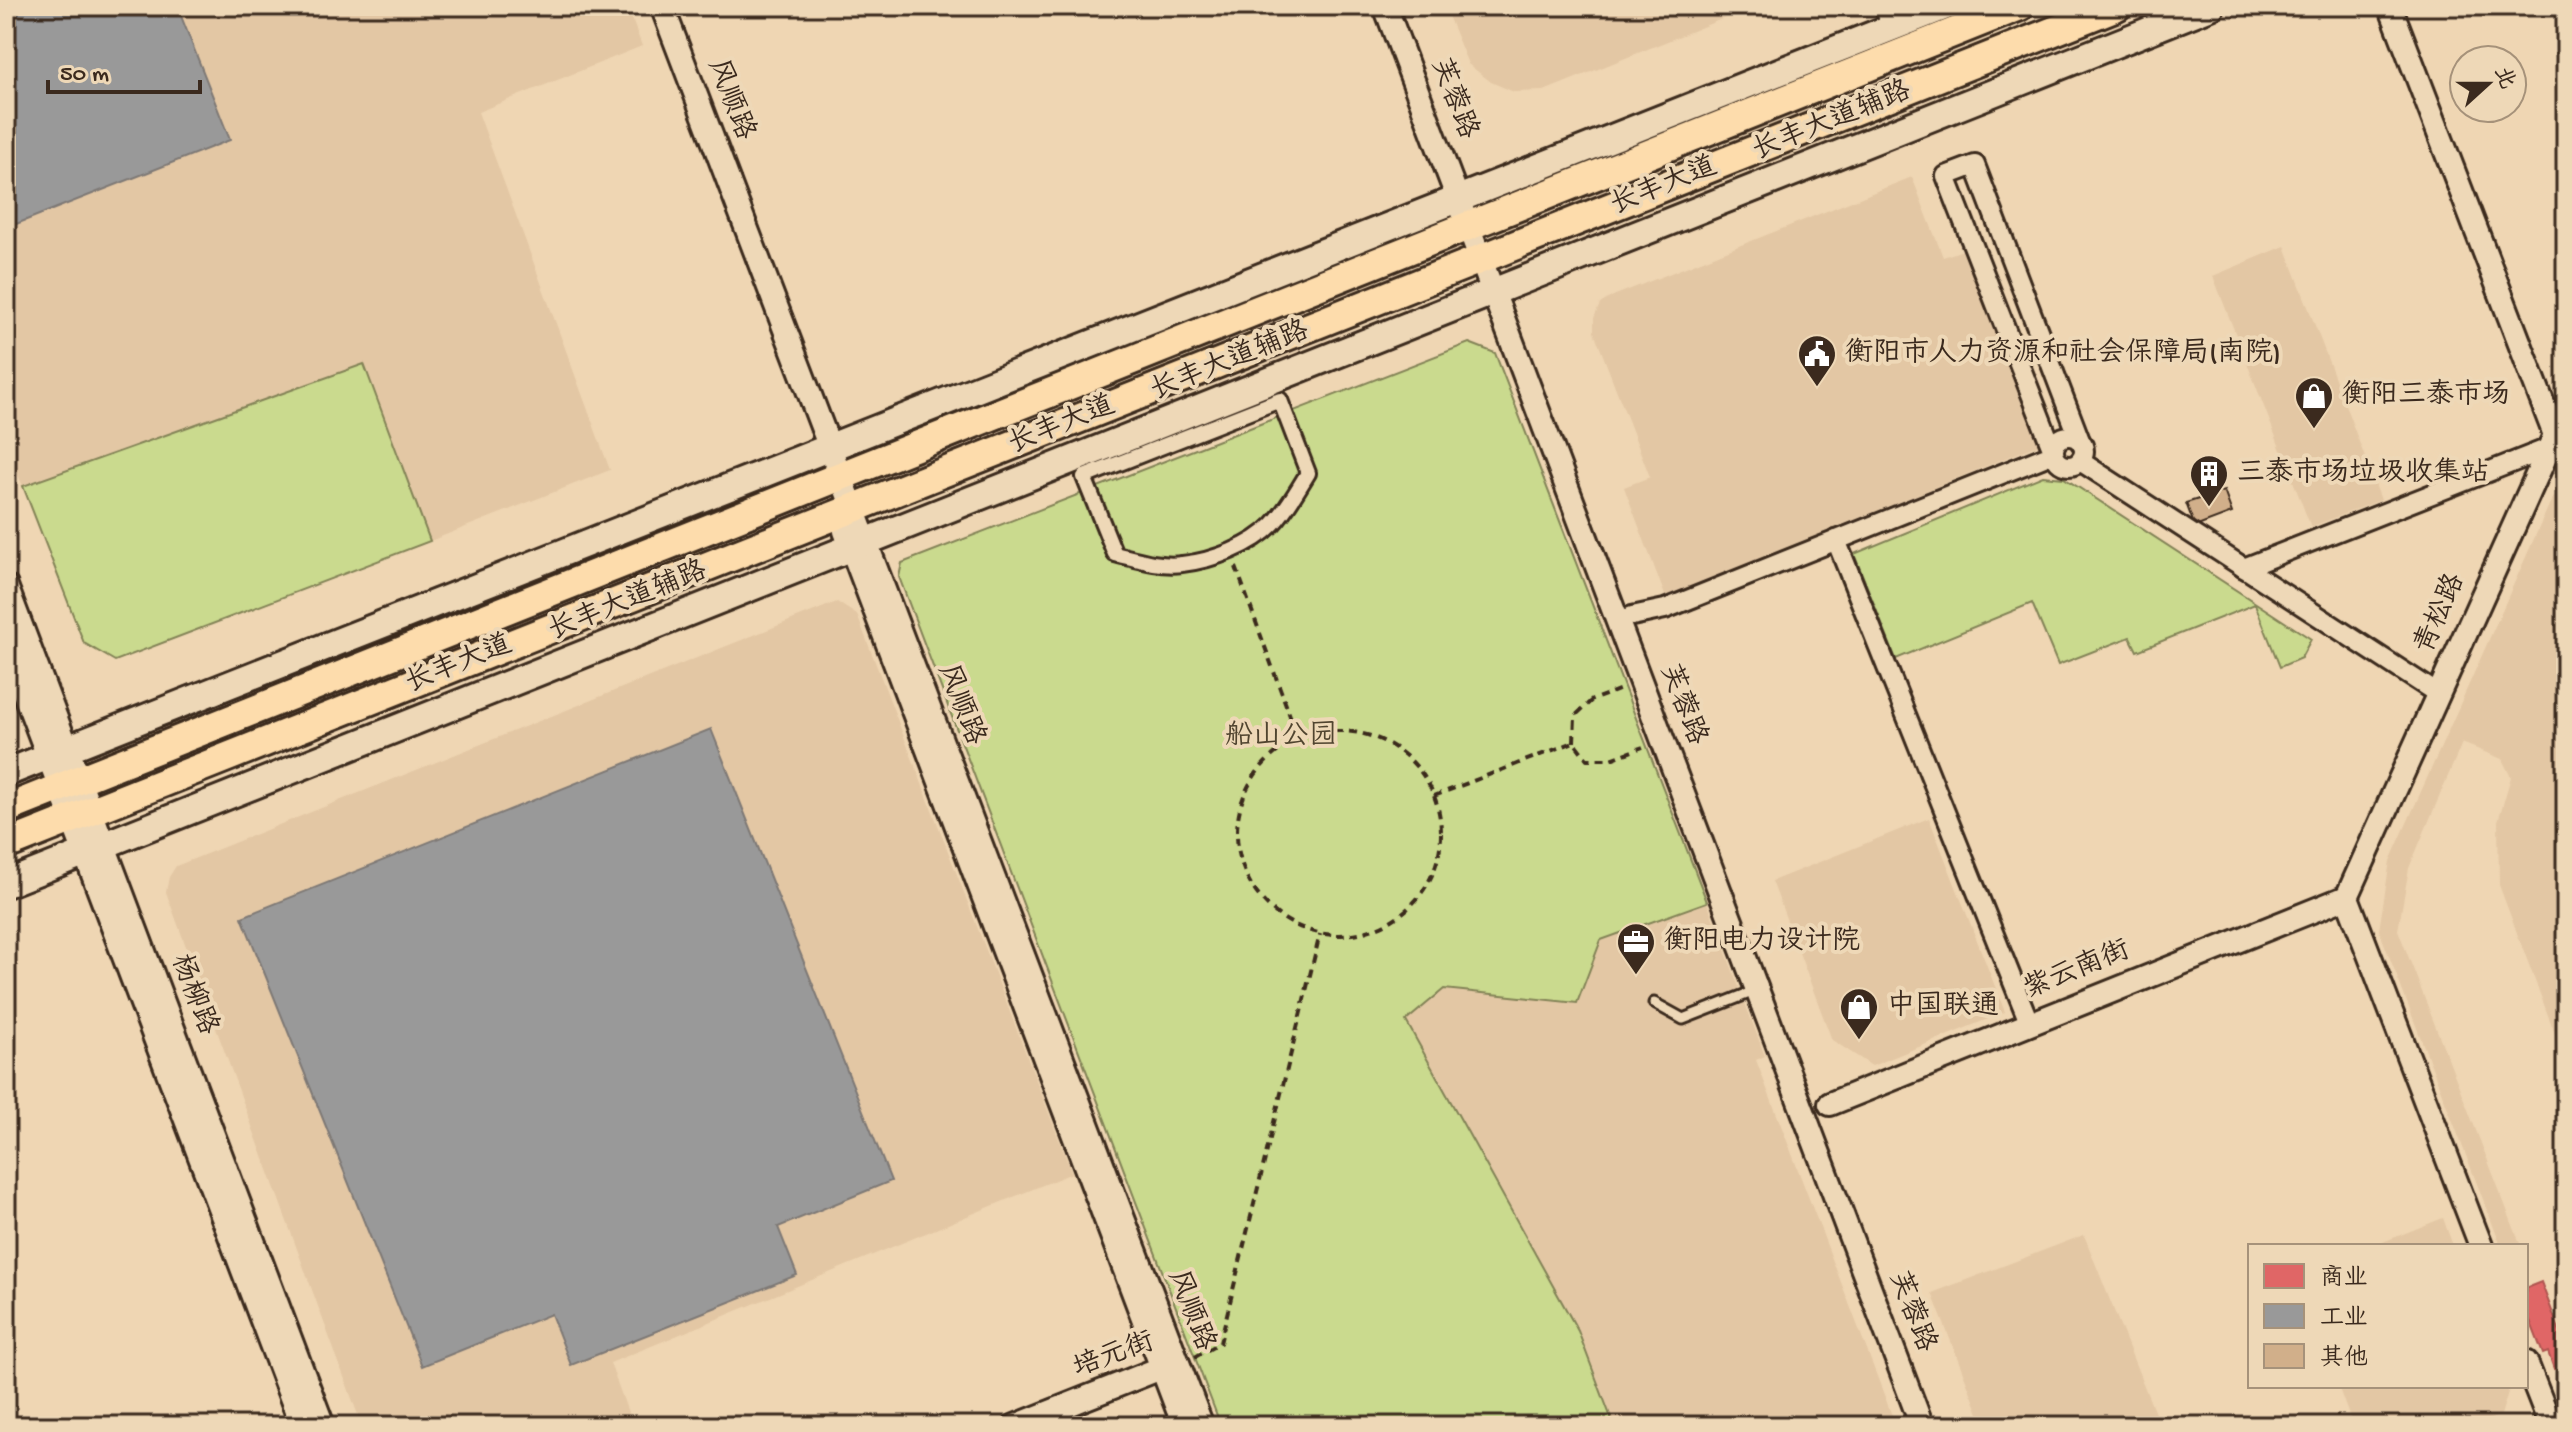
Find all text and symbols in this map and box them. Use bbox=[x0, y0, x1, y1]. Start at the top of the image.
scale bar bbox=[48, 44, 200, 94]
north arrow bbox=[2448, 44, 2528, 124]
street label: 芙蓉路 bbox=[1423, 53, 1485, 144]
street label: 风顺路 bbox=[700, 54, 762, 145]
text: 50 m bbox=[60, 61, 109, 90]
text: 北 bbox=[2487, 63, 2519, 93]
street label: 长丰大道辅路 bbox=[1747, 73, 1916, 169]
street label: 长丰大道 bbox=[1606, 150, 1722, 223]
street label: 长丰大道辅路 bbox=[1145, 313, 1314, 409]
public building icon: 衡阳市人力资源和社会保障局(南院) bbox=[1796, 333, 1838, 388]
place label: 衡阳市人力资源和社会保障局(南院) bbox=[1845, 336, 2281, 371]
shop icon: 衡阳三泰市场 bbox=[2293, 375, 2335, 430]
place label: 衡阳三泰市场 bbox=[2342, 378, 2510, 413]
street label: 长丰大道 bbox=[1004, 389, 1120, 462]
building icon: 三泰市场垃圾收集站 bbox=[2188, 453, 2230, 508]
place label: 三泰市场垃圾收集站 bbox=[2237, 456, 2489, 491]
street label: 长丰大道辅路 bbox=[543, 553, 712, 649]
street label: 青松路 bbox=[2407, 568, 2473, 659]
street label: 长丰大道 bbox=[401, 628, 517, 701]
street label: 风顺路 bbox=[930, 659, 992, 750]
street label: 芙蓉路 bbox=[1652, 659, 1714, 750]
park label: 船山公园 bbox=[1225, 720, 1337, 754]
office icon: 衡阳电力设计院 bbox=[1615, 921, 1657, 976]
place label: 衡阳电力设计院 bbox=[1664, 925, 1860, 959]
street label: 紫云南街 bbox=[2018, 933, 2135, 1007]
street label: 杨柳路 bbox=[163, 949, 225, 1040]
shop icon: 中国联通 bbox=[1838, 986, 1880, 1041]
place label: 中国联通 bbox=[1887, 989, 1999, 1024]
legend bbox=[2248, 1244, 2528, 1388]
text: 商业 bbox=[2320, 1264, 2368, 1294]
street label: 风顺路 bbox=[1160, 1265, 1222, 1356]
street label: 芙蓉路 bbox=[1881, 1266, 1943, 1357]
text: 工业 bbox=[2320, 1305, 2368, 1334]
street label: 培元街 bbox=[1069, 1325, 1159, 1386]
text: 其他 bbox=[2320, 1344, 2368, 1374]

